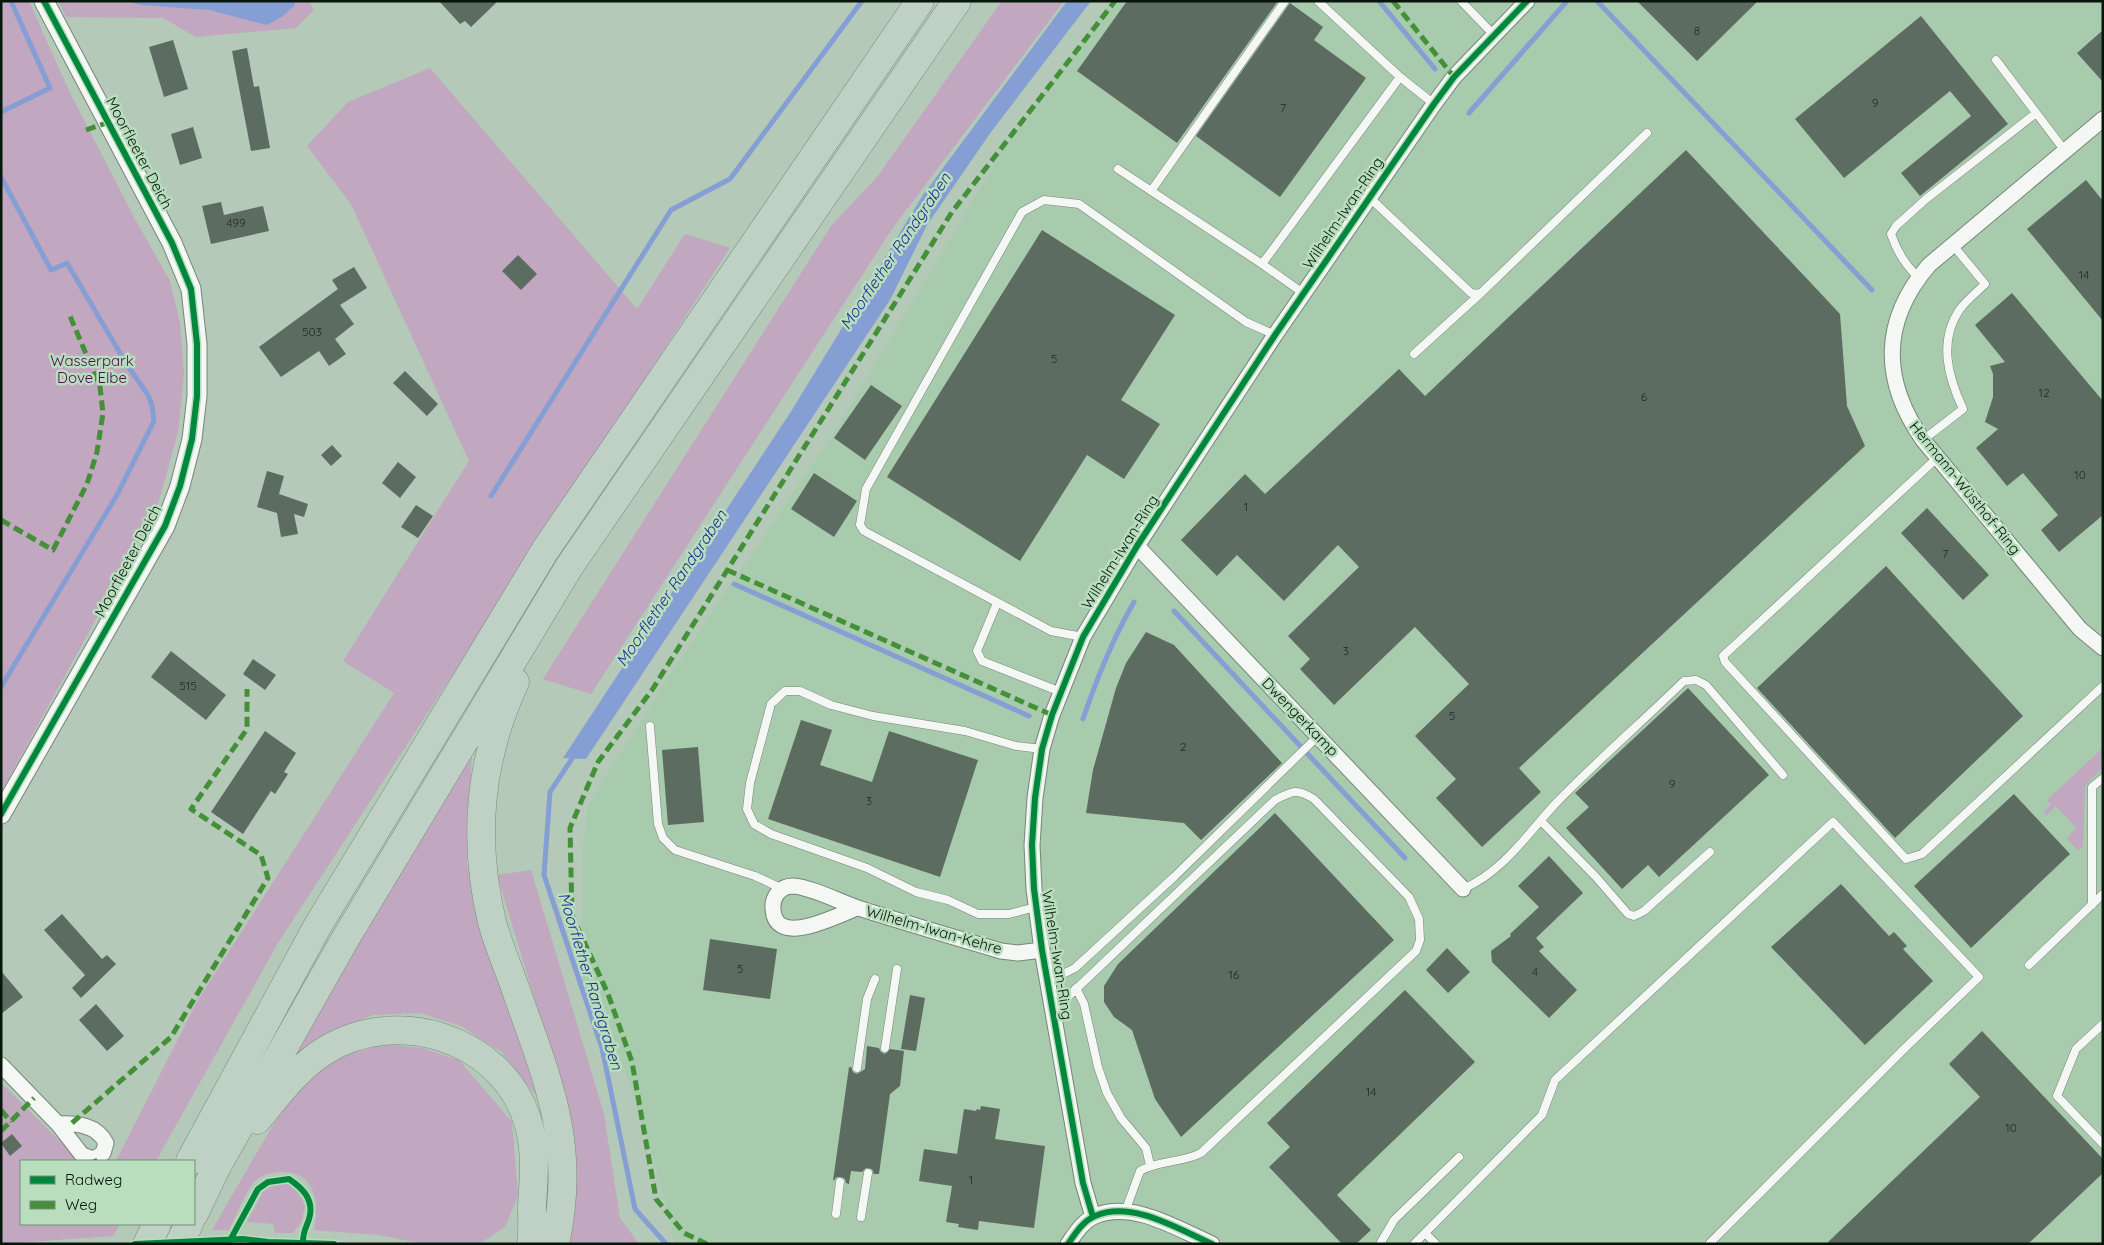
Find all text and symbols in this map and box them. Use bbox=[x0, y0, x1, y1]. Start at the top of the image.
house number: 8 bbox=[1694, 23, 1700, 38]
street label: Moorfleeter Deich bbox=[102, 93, 177, 212]
house number: 9 bbox=[1872, 95, 1879, 110]
house number: 7 bbox=[1280, 100, 1286, 115]
street label: Wilhelm-Iwan-Ring bbox=[1298, 153, 1387, 272]
water label: Moorflether Randgraben bbox=[835, 168, 955, 333]
house number: 499 bbox=[226, 215, 246, 230]
house number: 14 bbox=[2079, 267, 2089, 282]
house number: 503 bbox=[302, 324, 322, 339]
park label: Wasserpark Dove Elbe bbox=[50, 351, 134, 387]
house number: 5 bbox=[1051, 351, 1057, 366]
house number: 12 bbox=[2038, 385, 2050, 400]
house number: 6 bbox=[1641, 389, 1648, 404]
street label: Hermann-Wüsthof-Ring bbox=[1906, 417, 2025, 558]
house number: 10 bbox=[2074, 467, 2086, 482]
street label: Wilhelm-Iwan-Ring bbox=[1077, 491, 1162, 612]
house number: 1 bbox=[1244, 499, 1248, 514]
street label: Moorfleeter Deich bbox=[90, 501, 165, 620]
water label: Moorflether Randgraben bbox=[611, 505, 731, 670]
house number: 7 bbox=[1942, 546, 1948, 561]
house number: 3 bbox=[1343, 643, 1349, 658]
street label: Dwengerkamp bbox=[1258, 673, 1343, 760]
house number: 515 bbox=[179, 678, 197, 693]
house number: 5 bbox=[1449, 708, 1455, 723]
house number: 2 bbox=[1180, 739, 1187, 754]
house number: 9 bbox=[1669, 776, 1676, 791]
house number: 3 bbox=[866, 793, 872, 808]
street label: Wilhelm-Iwan-Ring bbox=[1038, 889, 1077, 1021]
water label: Moorflether Randgraben bbox=[554, 890, 628, 1073]
street label: Wilhelm-Iwan-Kehre bbox=[864, 901, 1004, 958]
house number: 5 bbox=[737, 961, 743, 976]
house number: 4 bbox=[1532, 964, 1538, 979]
house number: 16 bbox=[1229, 967, 1240, 982]
house number: 14 bbox=[1366, 1084, 1376, 1099]
house number: 10 bbox=[2005, 1120, 2017, 1135]
legend bbox=[20, 1160, 195, 1225]
text: Radweg bbox=[65, 1170, 122, 1189]
house number: 1 bbox=[969, 1172, 973, 1187]
text: Weg bbox=[65, 1195, 97, 1214]

